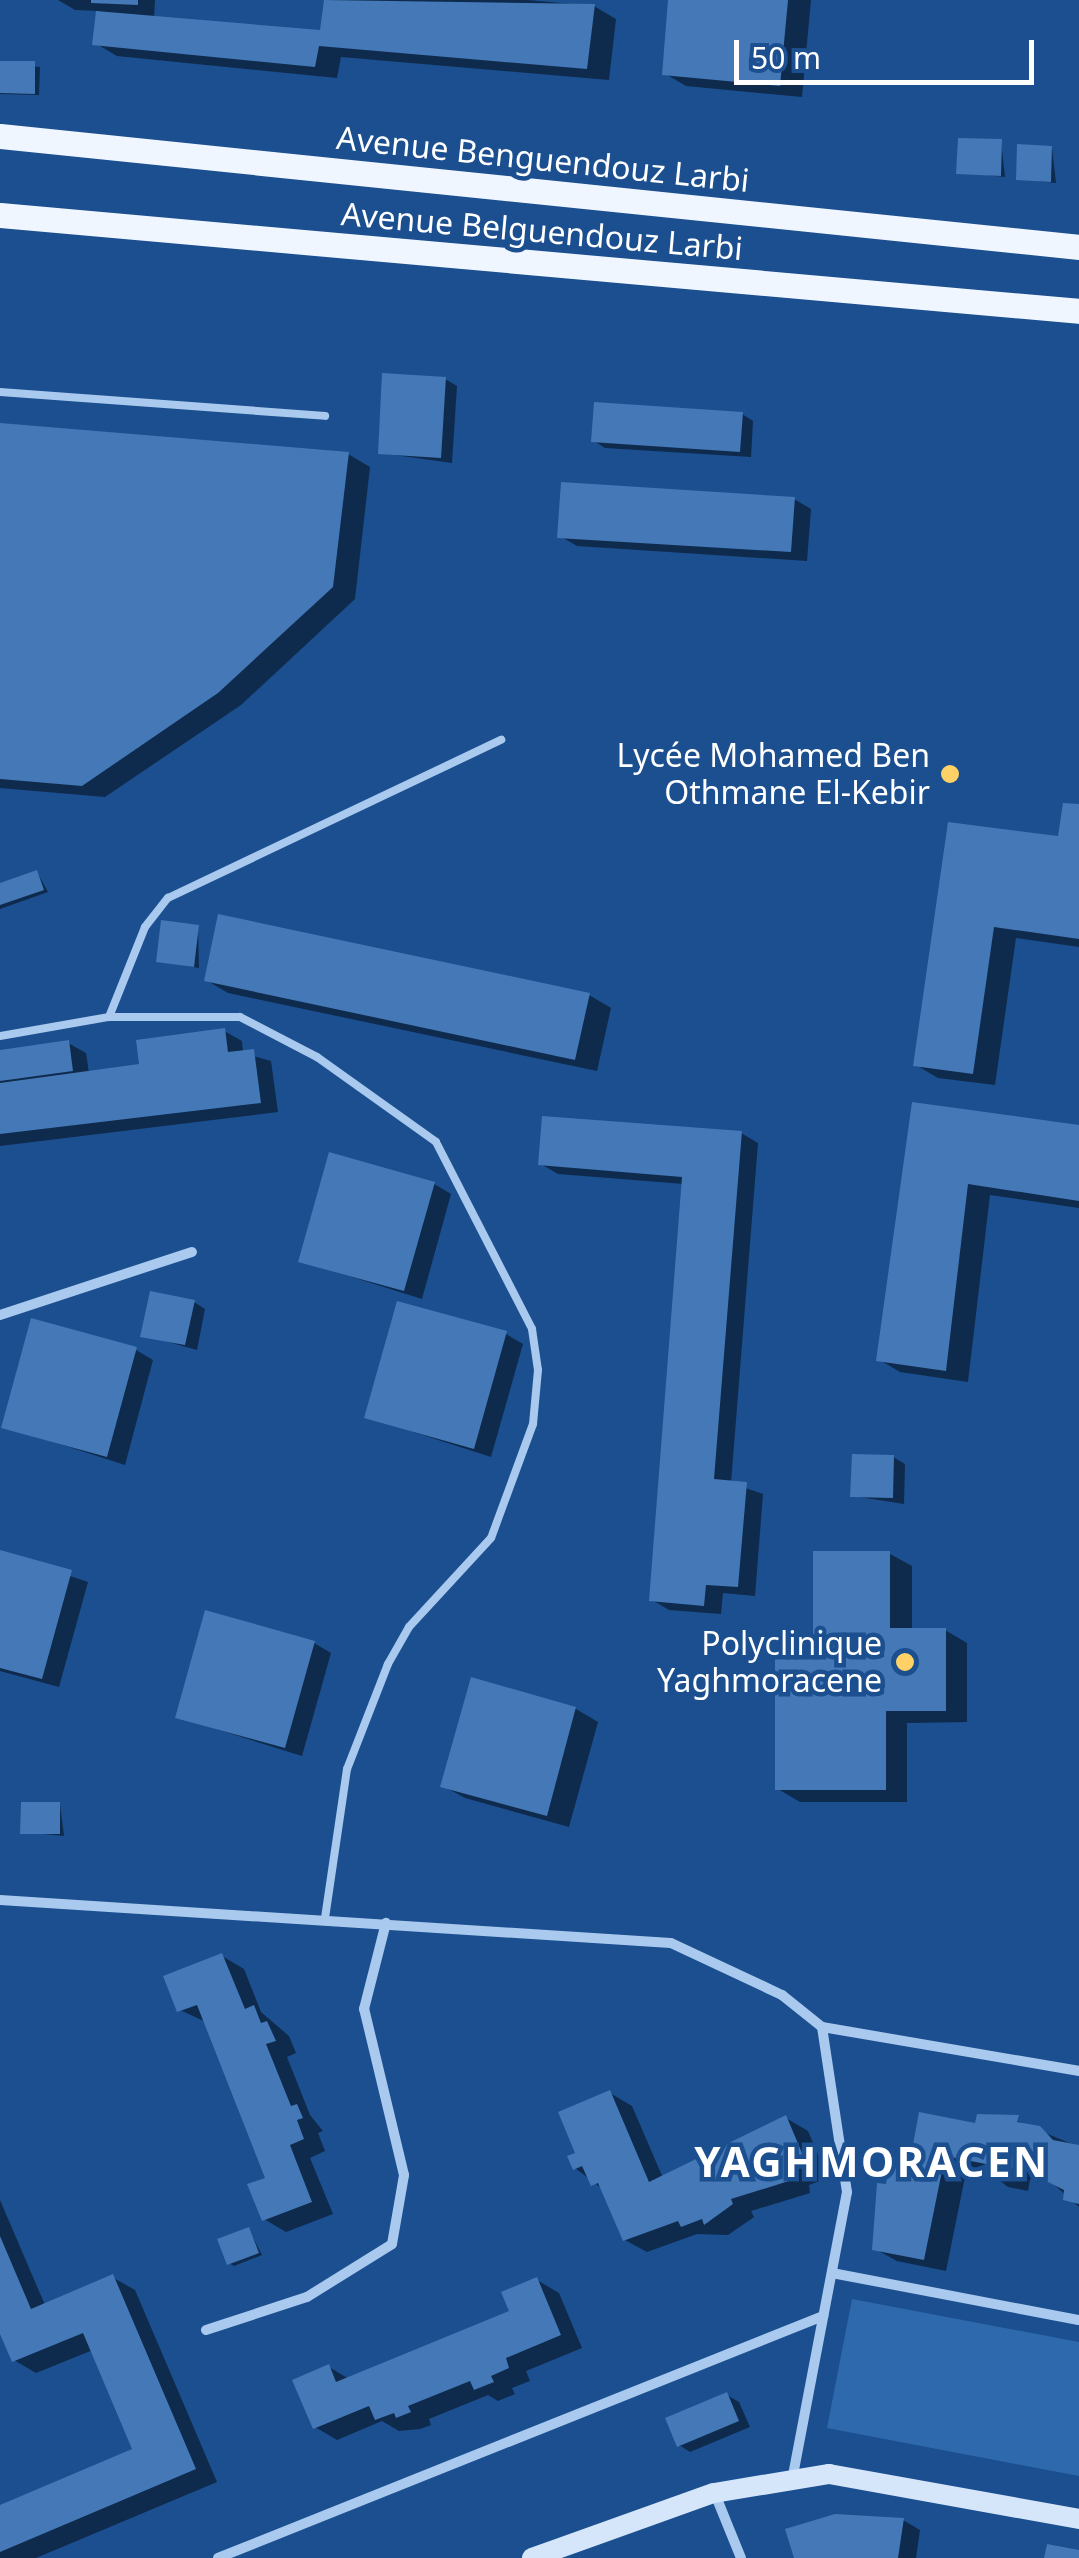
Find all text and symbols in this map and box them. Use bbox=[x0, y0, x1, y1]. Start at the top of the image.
scale bar bbox=[739, 20, 1039, 82]
text: 50 m bbox=[751, 37, 821, 78]
street label: Avenue Benguendouz Larbi bbox=[335, 118, 751, 200]
street label: Avenue Belguendouz Larbi bbox=[340, 194, 744, 268]
place label: Lycée Mohamed Ben Othmane El-Kebir bbox=[616, 737, 930, 812]
marker: Lycée Mohamed Ben Othmane El-Kebir bbox=[939, 763, 961, 785]
place label: Polyclinique Yaghmoracene bbox=[657, 1625, 882, 1700]
marker: Polyclinique Yaghmoracene bbox=[892, 1649, 918, 1675]
district label: YAGHMORACEN bbox=[694, 2136, 1050, 2186]

